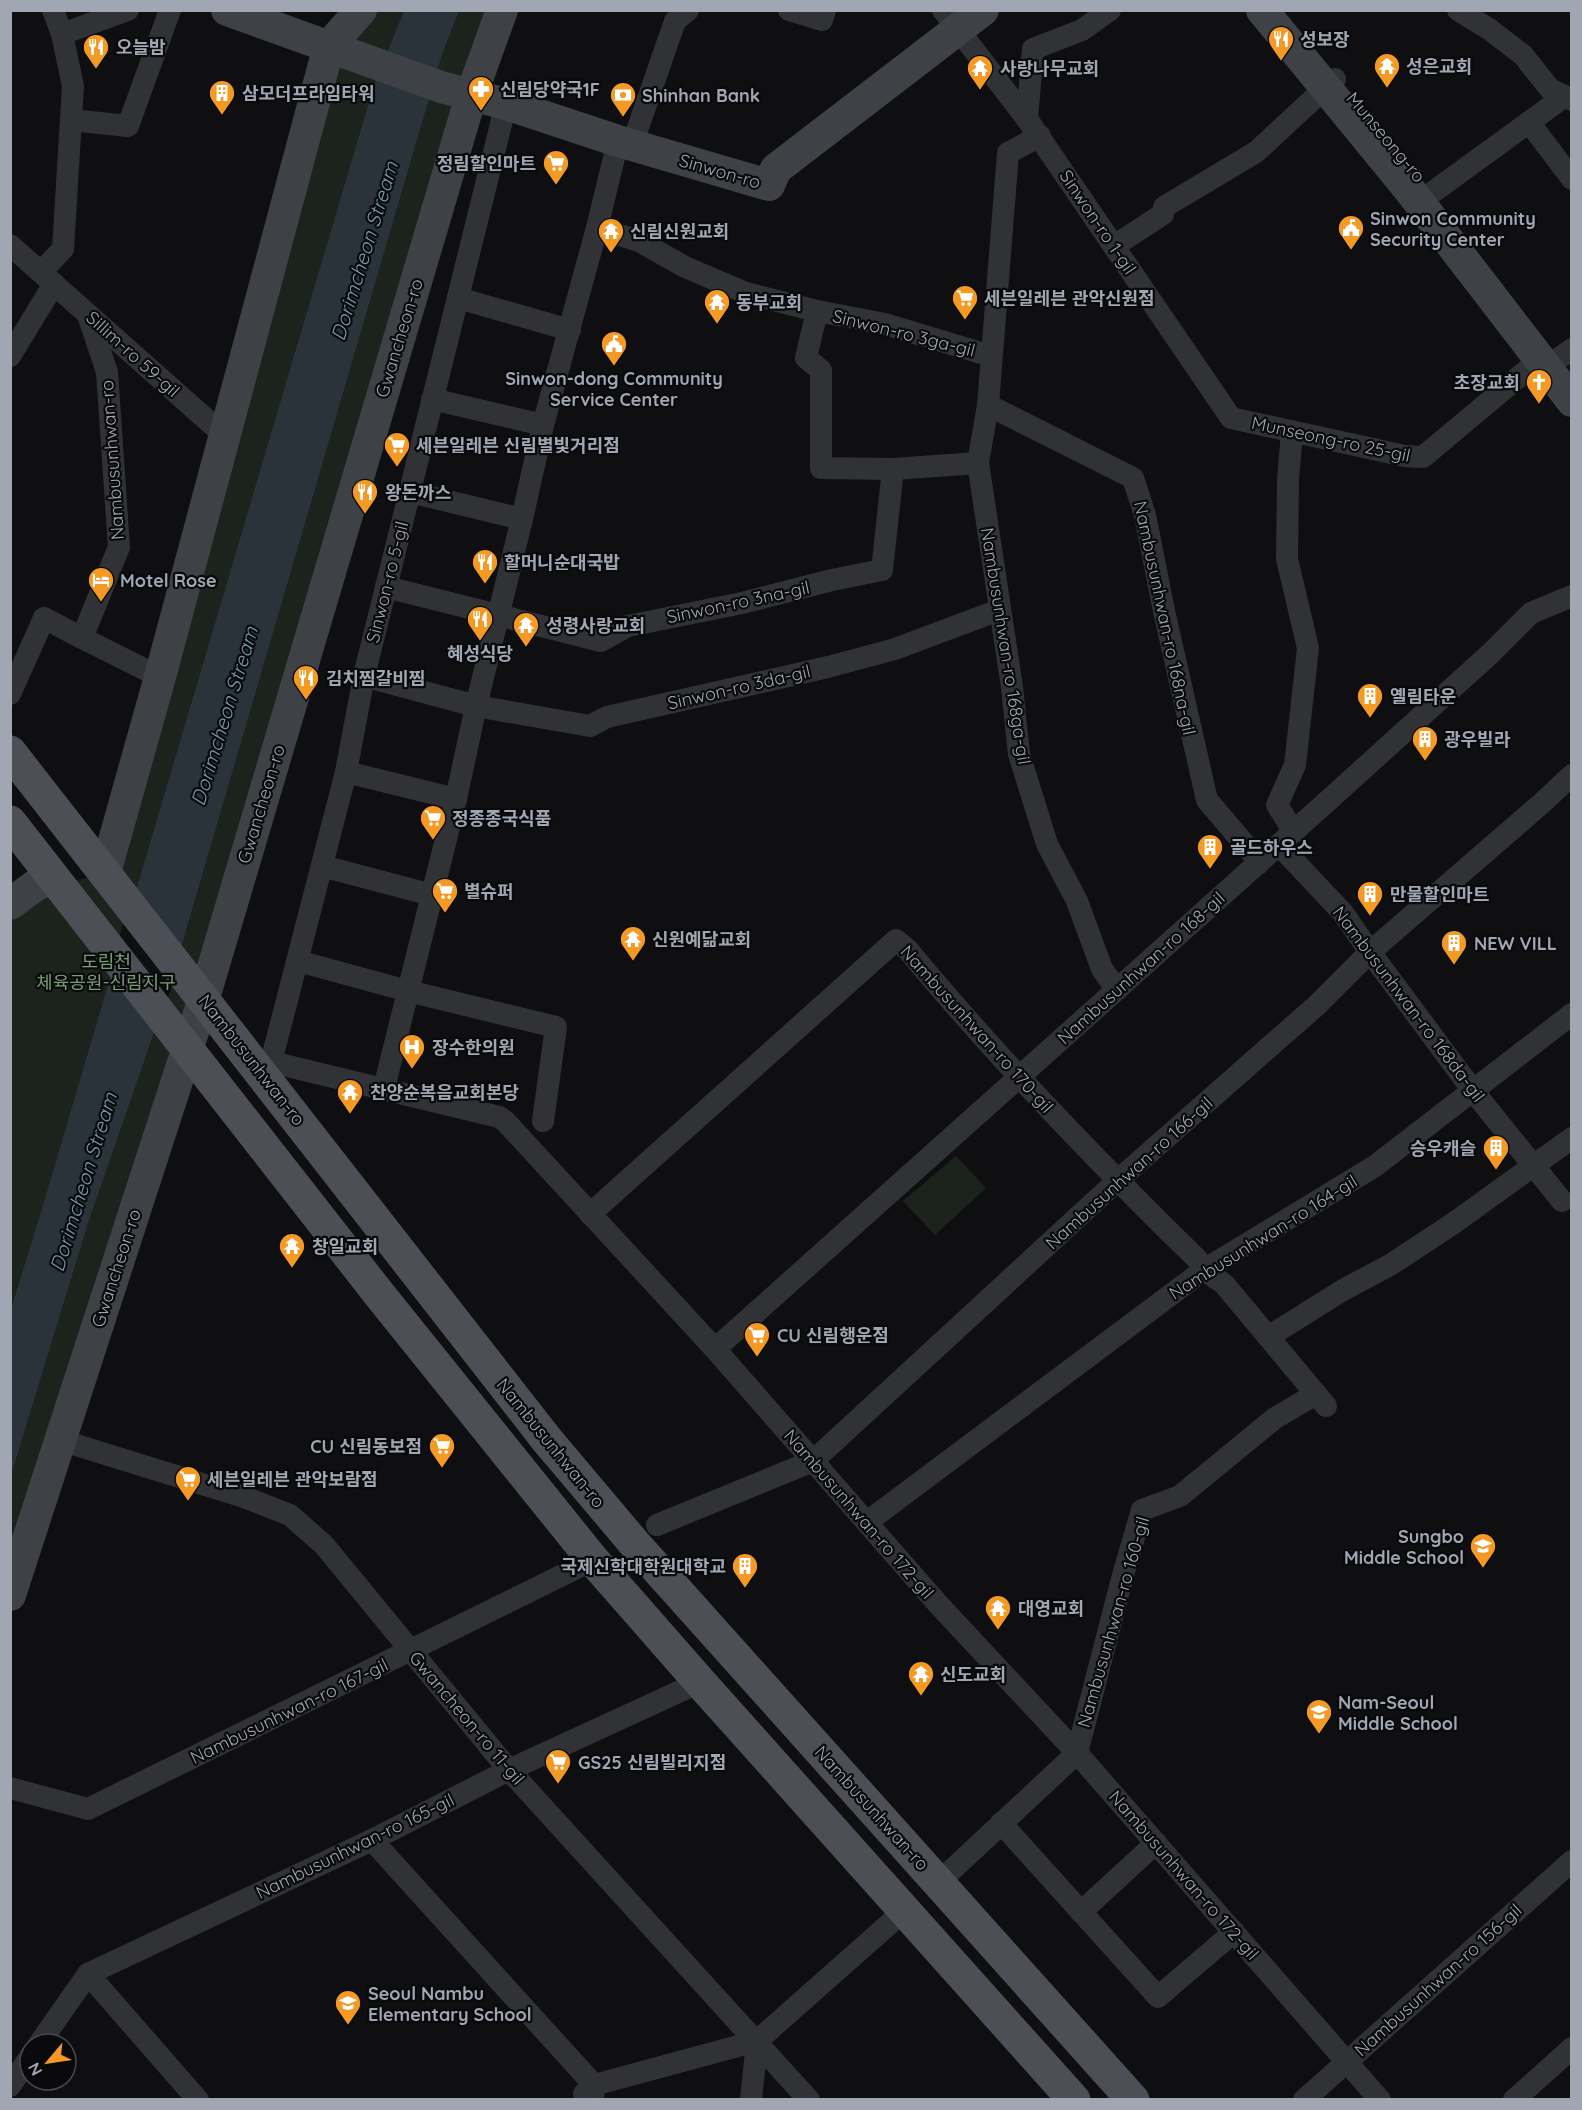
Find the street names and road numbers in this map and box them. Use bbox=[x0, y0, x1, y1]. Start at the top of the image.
street label: Munseong-ro bbox=[1341, 87, 1431, 187]
street label: Sinwon-ro bbox=[677, 148, 763, 194]
street label: Sinwon-ro 1-gil bbox=[1055, 165, 1141, 279]
street label: Gwancheon-ro bbox=[370, 276, 428, 400]
street label: Sinwon-ro 3ga-gil bbox=[830, 304, 978, 362]
street label: Sillim-ro 59-gil bbox=[81, 306, 185, 402]
street label: Nambusunhwan-ro bbox=[95, 379, 129, 541]
street label: Munseong-ro 25-gil bbox=[1249, 411, 1413, 467]
street label: Nambusunhwan-ro 168na-gil bbox=[1129, 499, 1201, 737]
street label: Sinwon-ro 5-gil bbox=[361, 519, 413, 645]
street label: Nambusunhwan-ro 168ga-gil bbox=[976, 526, 1036, 766]
street label: Sinwon-ro 3na-gil bbox=[664, 576, 812, 628]
street label: Sinwon-ro 3da-gil bbox=[665, 659, 813, 715]
street label: Gwancheon-ro bbox=[232, 742, 290, 866]
street label: Nambusunhwan-ro 168-gil bbox=[1052, 887, 1230, 1049]
street label: Nambusunhwan-ro 168da-gil bbox=[1328, 902, 1490, 1106]
street label: Nambusunhwan-ro 170-gil bbox=[896, 940, 1058, 1118]
street label: Nambusunhwan-ro bbox=[194, 990, 310, 1130]
street label: Nambusunhwan-ro 166-gil bbox=[1041, 1092, 1217, 1254]
street label: Nambusunhwan-ro 164-gil bbox=[1165, 1170, 1361, 1304]
street label: Gwancheon-ro bbox=[86, 1206, 146, 1330]
street label: Nambusunhwan-ro bbox=[492, 1373, 610, 1513]
street label: Nambusunhwan-ro 172-gil bbox=[779, 1424, 939, 1604]
street label: Nambusunhwan-ro 160-gil bbox=[1072, 1514, 1154, 1730]
street label: Gwancheon-ro 11-gil bbox=[404, 1647, 530, 1789]
street label: Nambusunhwan-ro 167-gil bbox=[186, 1653, 392, 1769]
street label: Nambusunhwan-ro bbox=[810, 1741, 934, 1875]
street label: Nambusunhwan-ro 172-gil bbox=[1104, 1785, 1264, 1965]
street label: Nambusunhwan-ro 165-gil bbox=[252, 1788, 458, 1904]
street label: Nambusunhwan-ro 156-gil bbox=[1349, 1899, 1527, 2061]

